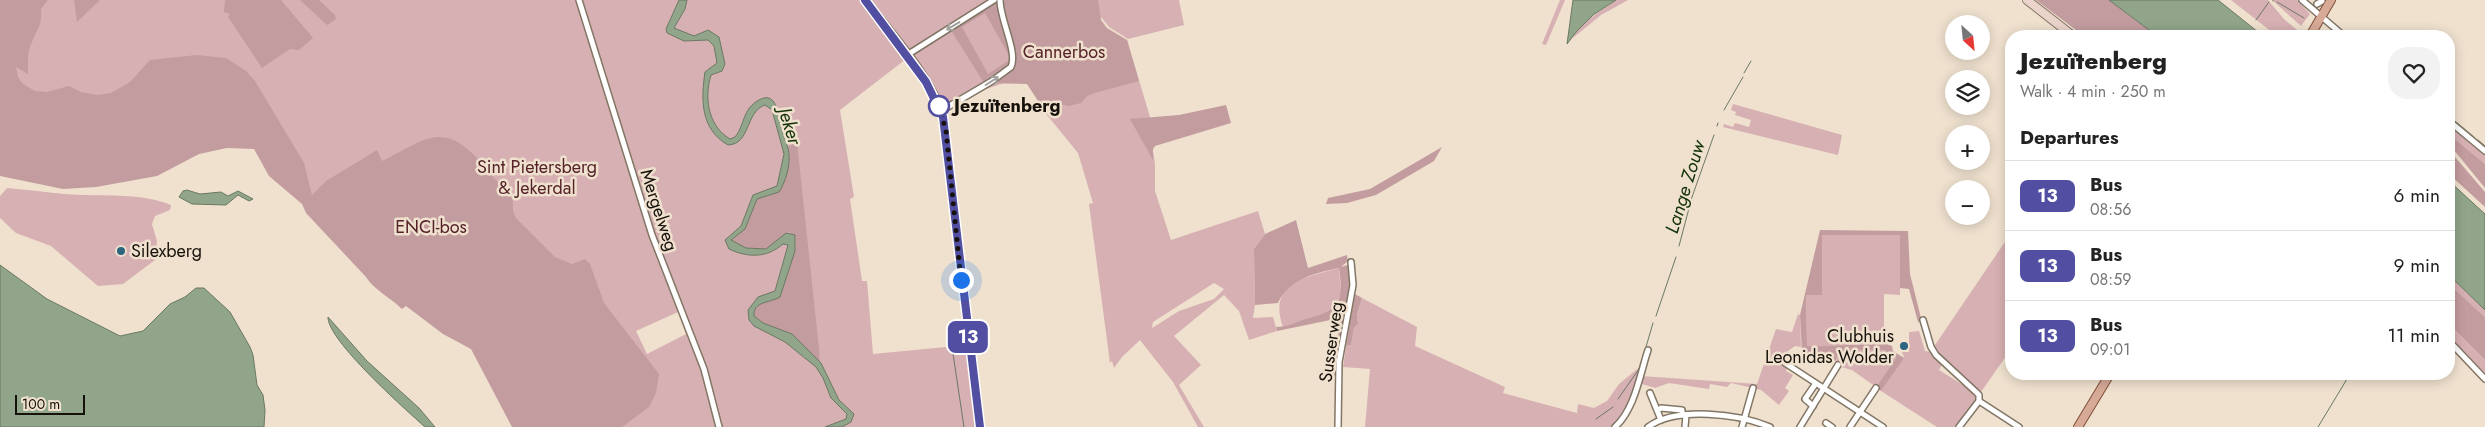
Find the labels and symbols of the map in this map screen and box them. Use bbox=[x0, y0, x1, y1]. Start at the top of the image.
north arrow bbox=[1945, 15, 1990, 60]
one-way arrow bbox=[946, 21, 960, 31]
park label: Cannerbos bbox=[1023, 39, 1105, 65]
one-way arrow bbox=[985, 76, 999, 86]
place label: Jezuïtenberg bbox=[951, 93, 1060, 119]
marker: Jezuïtenberg bbox=[928, 95, 950, 117]
water label: Jeker bbox=[770, 100, 809, 150]
water label: Lange Zouw bbox=[1658, 136, 1712, 237]
park label: Sint Pietersberg & Jekerdal bbox=[477, 154, 597, 201]
street label: Mergelweg bbox=[634, 166, 684, 254]
park label: ENCI-bos bbox=[395, 214, 467, 240]
place label: Silexberg bbox=[131, 238, 202, 264]
marker: Silexberg bbox=[115, 245, 127, 257]
your location bbox=[949, 268, 974, 293]
street label: Susserweg bbox=[1312, 300, 1350, 384]
line badge: 13 bbox=[946, 321, 990, 353]
place label: Clubhuis Leonidas Wolder bbox=[1765, 323, 1895, 370]
marker: Clubhuis Leonidas Wolder bbox=[1898, 340, 1910, 352]
scale bar bbox=[15, 392, 85, 415]

